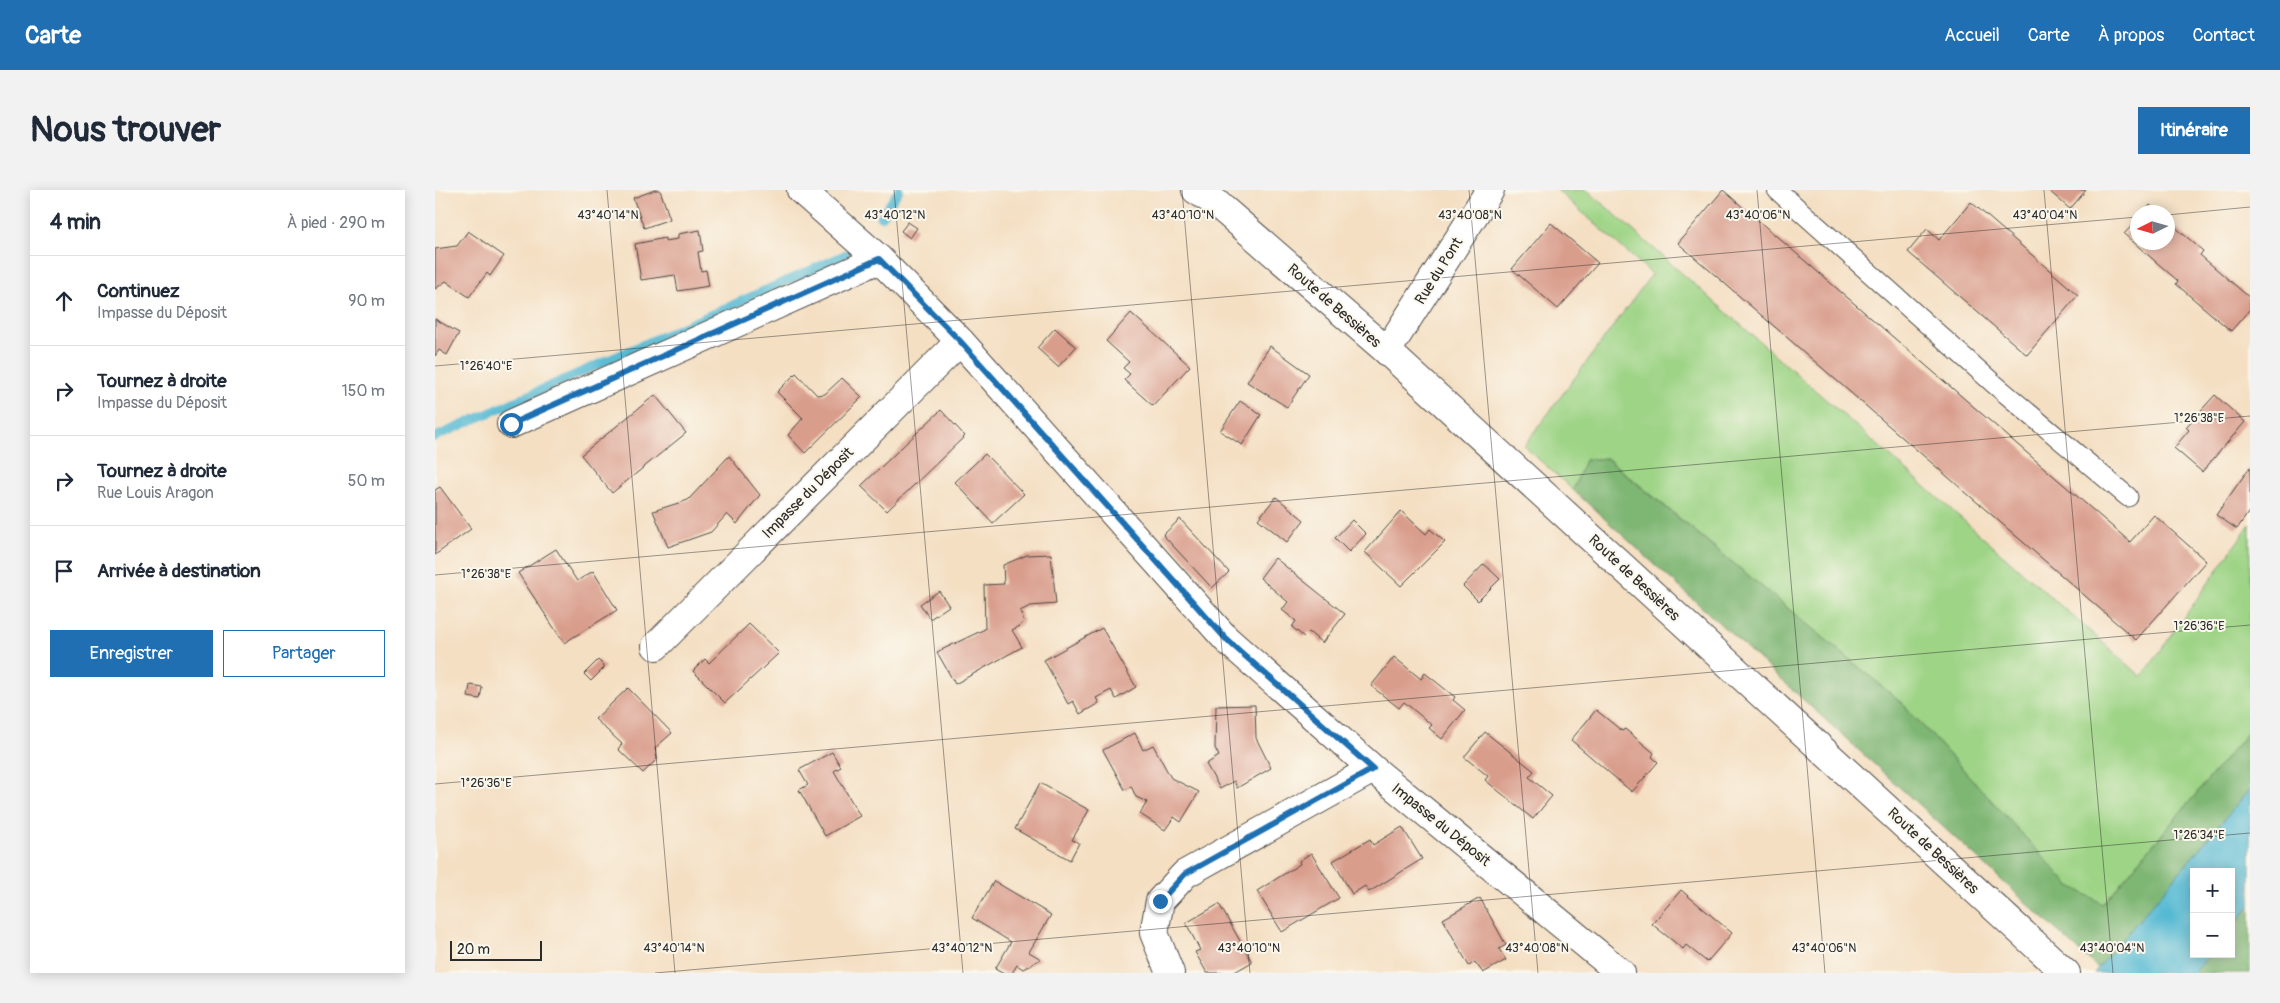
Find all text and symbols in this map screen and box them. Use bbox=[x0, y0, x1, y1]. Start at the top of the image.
text: Carte bbox=[25, 21, 81, 50]
text: Accueil bbox=[1944, 24, 2000, 47]
text: Carte bbox=[2028, 24, 2070, 47]
text: À propos bbox=[2098, 24, 2164, 47]
text: Contact bbox=[2192, 24, 2255, 47]
button: Itinéraire bbox=[2138, 107, 2250, 154]
text: Nous trouver bbox=[30, 108, 221, 152]
north arrow bbox=[2130, 205, 2175, 250]
text: 43°40'14"N bbox=[577, 208, 639, 223]
text: 43°40'12"N bbox=[865, 208, 925, 223]
text: 43°40'10"N bbox=[1152, 208, 1214, 223]
text: 43°40'08"N bbox=[1438, 208, 1502, 223]
text: 43°40'06"N bbox=[1726, 208, 1790, 223]
text: 43°40'04"N bbox=[2013, 208, 2077, 223]
text: 4 min bbox=[50, 209, 101, 236]
text: À pied · 290 m bbox=[287, 213, 385, 233]
street label: Rue du Pont bbox=[1411, 233, 1468, 308]
street label: Route de Bessières bbox=[1283, 260, 1385, 352]
text: Continuez bbox=[97, 279, 180, 303]
icon: ahead bbox=[50, 287, 78, 315]
text: 90 m bbox=[348, 291, 385, 311]
text: Impasse du Déposit bbox=[97, 303, 227, 323]
text: 1°26'40"E bbox=[460, 359, 512, 374]
text: Tournez à droite bbox=[97, 369, 227, 393]
icon: right bbox=[50, 377, 78, 405]
text: 150 m bbox=[341, 381, 385, 401]
text: Impasse du Déposit bbox=[97, 393, 227, 413]
text: 1°26'38"E bbox=[2174, 411, 2224, 426]
route start bbox=[500, 413, 523, 436]
street label: Impasse du Déposit bbox=[758, 443, 858, 543]
text: Tournez à droite bbox=[97, 459, 227, 483]
icon: right bbox=[50, 467, 78, 495]
text: 50 m bbox=[348, 471, 385, 491]
text: Rue Louis Aragon bbox=[97, 483, 214, 503]
street label: Route de Bessières bbox=[1584, 531, 1684, 625]
icon: arrive bbox=[50, 557, 78, 585]
text: Arrivée à destination bbox=[97, 559, 261, 583]
text: 1°26'38"E bbox=[461, 567, 511, 582]
text: 1°26'36"E bbox=[2174, 619, 2224, 634]
button: Enregistrer bbox=[50, 630, 213, 677]
button: Partager bbox=[223, 630, 385, 677]
text: 1°26'36"E bbox=[461, 776, 511, 791]
street label: Impasse du Déposit bbox=[1388, 779, 1495, 871]
street label: Route de Bessières bbox=[1883, 804, 1983, 898]
text: 1°26'34"E bbox=[2174, 828, 2224, 843]
map controls bbox=[2190, 868, 2235, 958]
button: + bbox=[2190, 868, 2235, 913]
route end bbox=[1149, 890, 1172, 913]
button: − bbox=[2190, 913, 2235, 958]
scale bar bbox=[450, 938, 543, 961]
text: 20 m bbox=[457, 941, 490, 958]
text: 43°40'14"N bbox=[643, 941, 705, 956]
text: 43°40'12"N bbox=[932, 941, 992, 956]
text: 43°40'10"N bbox=[1218, 941, 1280, 956]
text: 43°40'08"N bbox=[1505, 941, 1569, 956]
text: 43°40'06"N bbox=[1792, 941, 1856, 956]
text: 43°40'04"N bbox=[2080, 941, 2144, 956]

